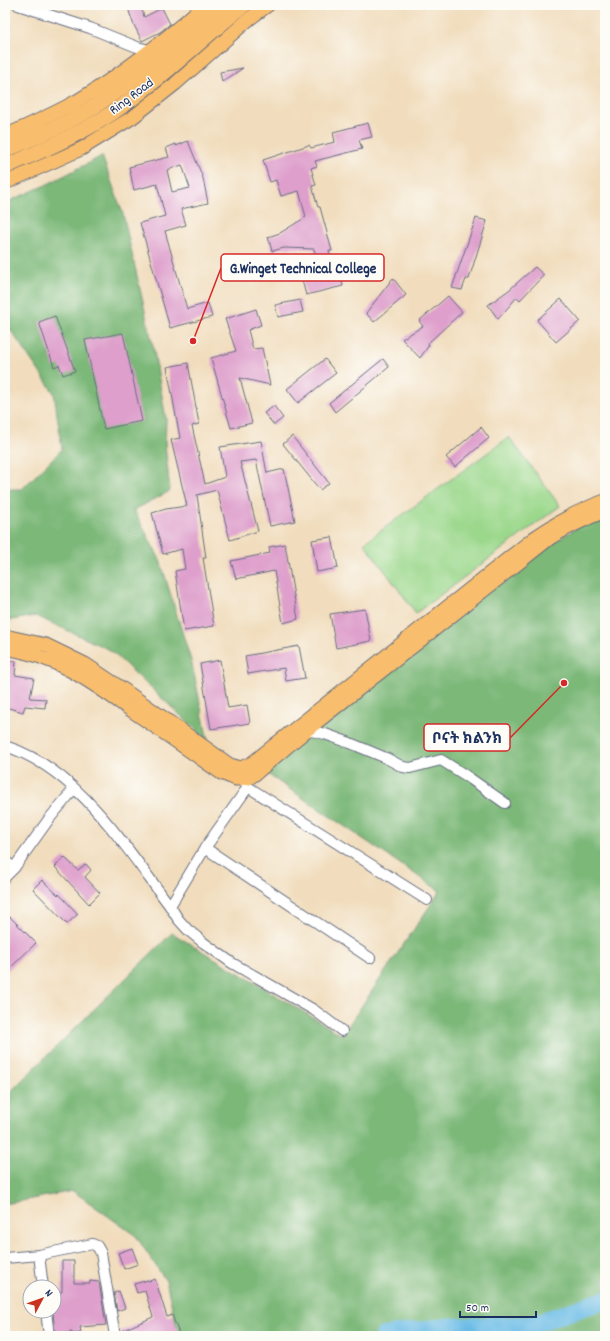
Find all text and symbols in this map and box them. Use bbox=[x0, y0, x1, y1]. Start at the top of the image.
street label: Ring Road bbox=[105, 74, 159, 120]
callout: G.Winget Technical College bbox=[221, 254, 384, 281]
text: G.Winget Technical College bbox=[230, 259, 377, 281]
callout: ቦናት ክልንክ bbox=[424, 724, 510, 751]
text: ቦናት ክልንክ bbox=[432, 729, 502, 751]
north arrow bbox=[22, 1279, 62, 1319]
text: N bbox=[40, 1286, 56, 1301]
scale bar bbox=[460, 1293, 536, 1319]
text: 50 m bbox=[466, 1300, 489, 1317]

